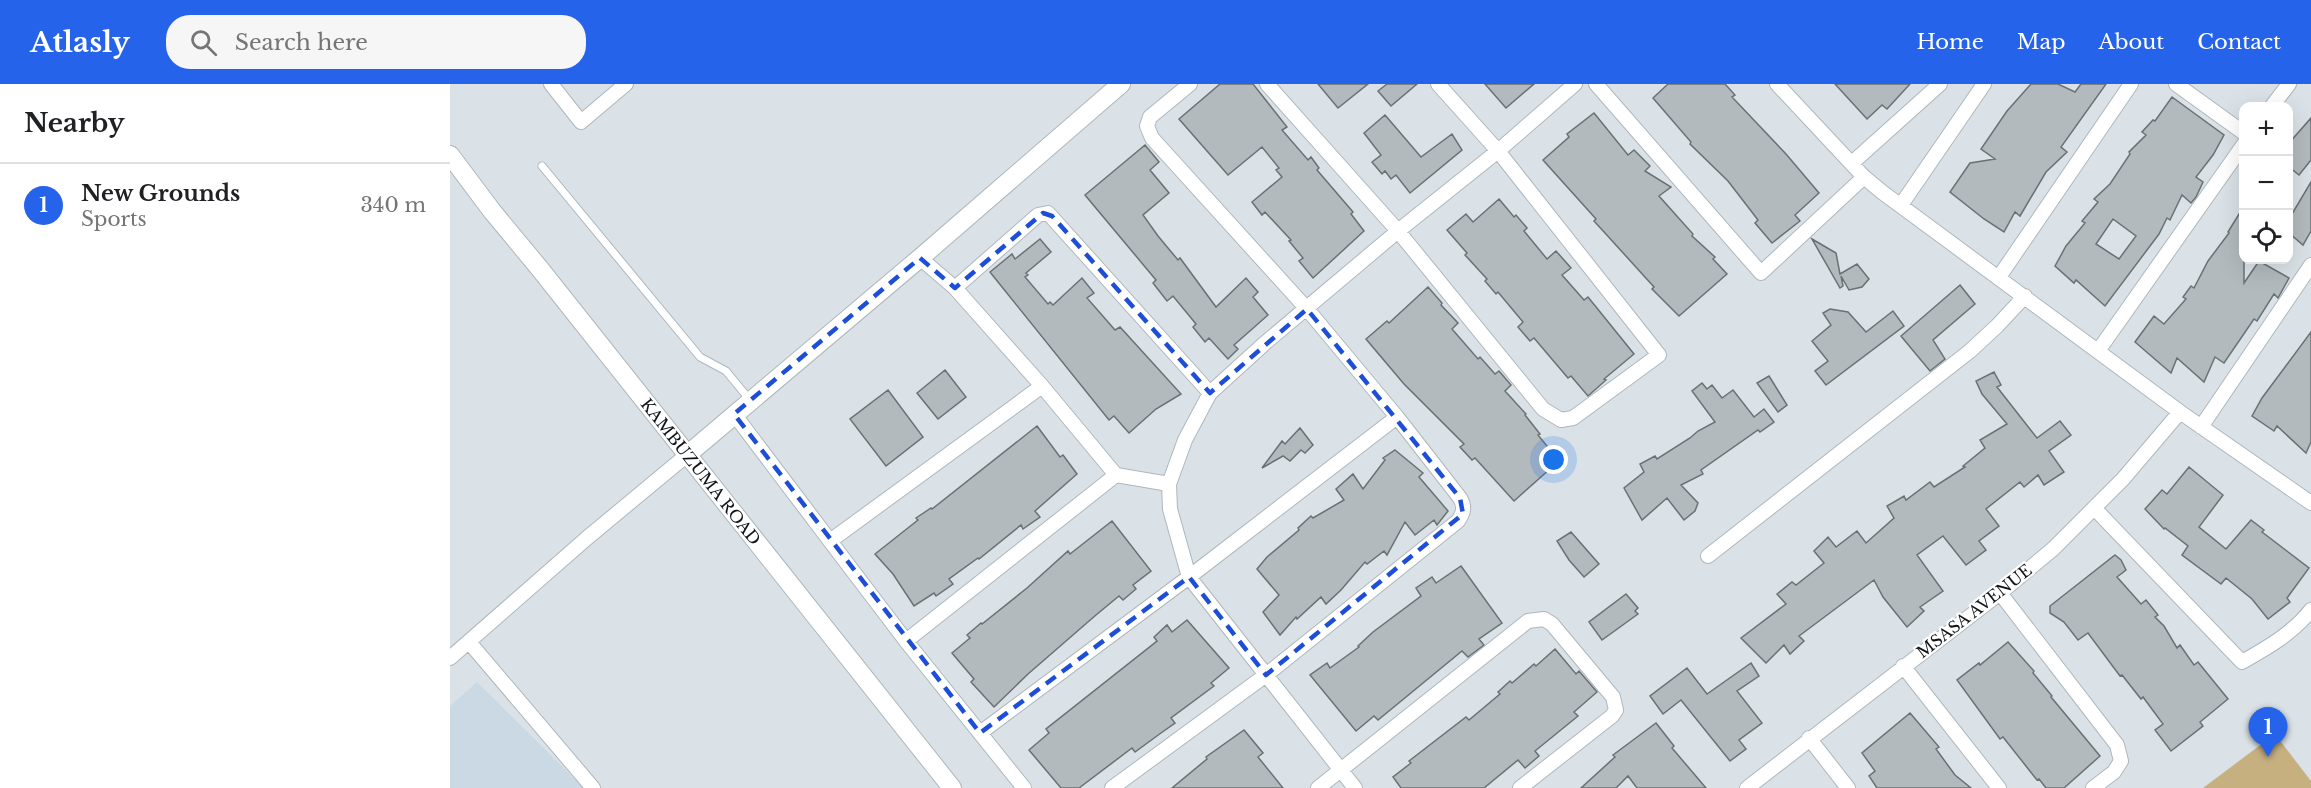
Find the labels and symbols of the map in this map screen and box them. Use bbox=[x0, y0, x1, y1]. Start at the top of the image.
street label: KAMBUZUMA ROAD bbox=[637, 394, 765, 549]
your location bbox=[1539, 445, 1568, 474]
street label: MSASA AVENUE bbox=[1912, 560, 2036, 662]
pin: 1 bbox=[2248, 708, 2288, 757]

